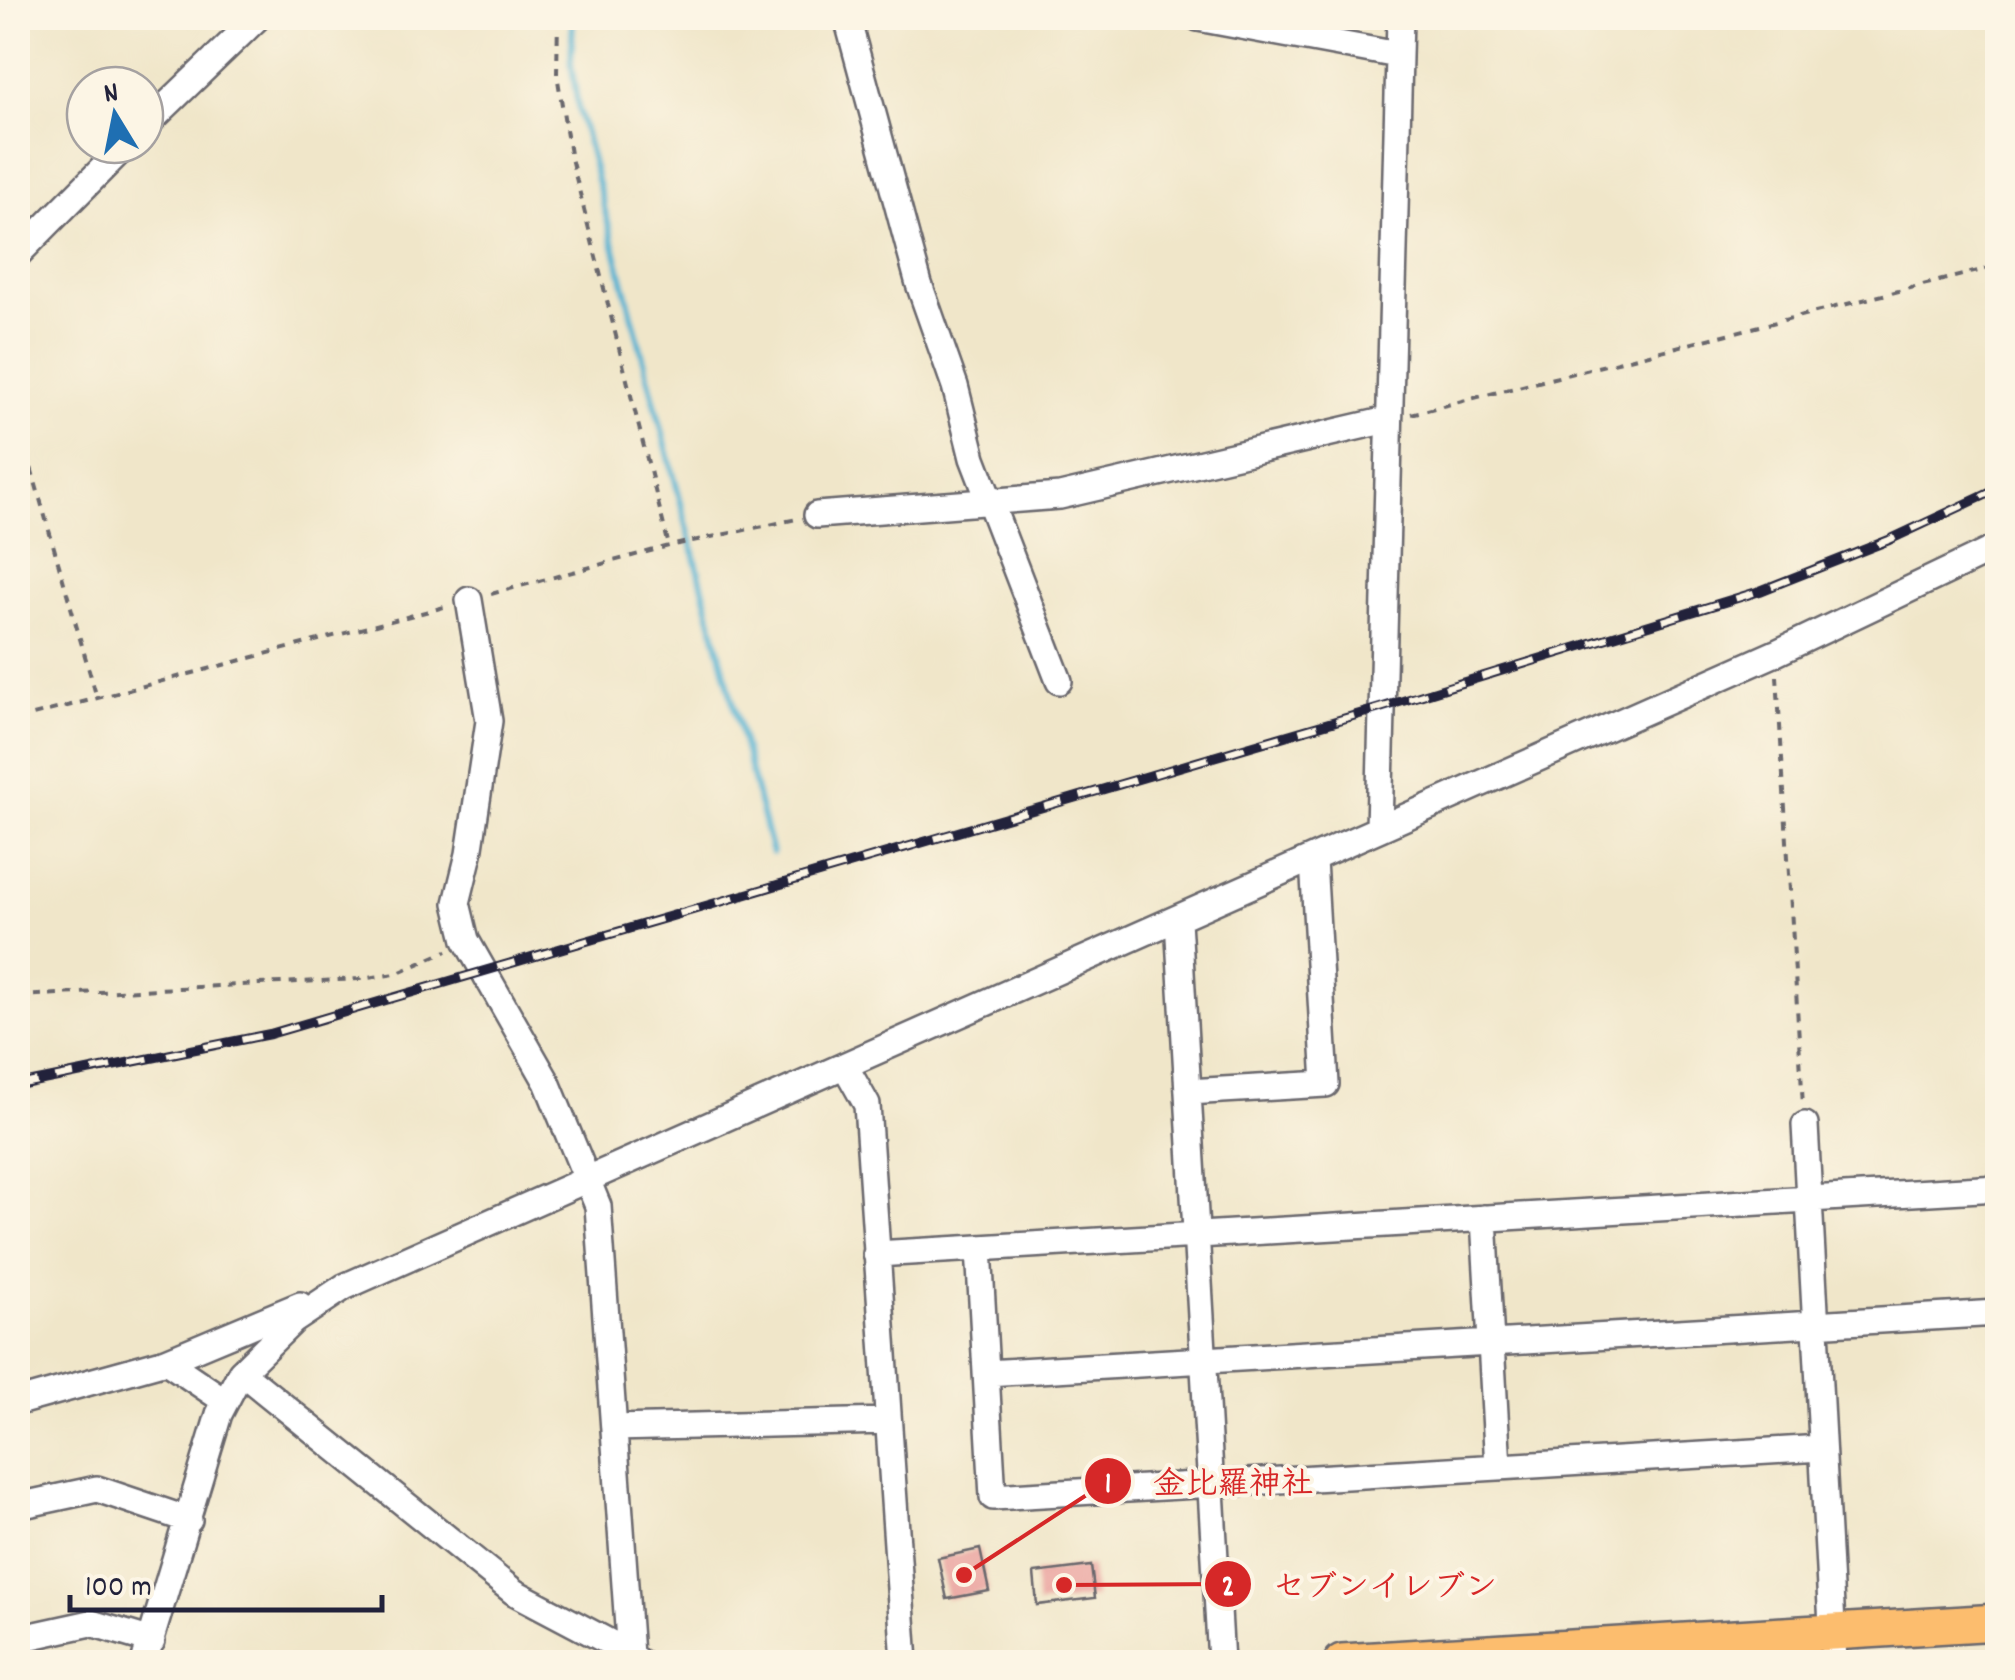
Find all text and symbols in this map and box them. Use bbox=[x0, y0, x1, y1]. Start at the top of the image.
north arrow bbox=[65, 65, 165, 165]
text: N bbox=[101, 74, 122, 116]
callout: 金比羅神社 bbox=[1083, 1450, 1333, 1512]
text: 金比羅神社 bbox=[1153, 1464, 1313, 1510]
text: 1 bbox=[1105, 1465, 1111, 1508]
scale bar bbox=[70, 1550, 382, 1612]
callout: セブンイレブン bbox=[1203, 1553, 1517, 1615]
text: セブンイレブン bbox=[1273, 1567, 1497, 1613]
text: 100 m bbox=[85, 1568, 152, 1611]
text: 2 bbox=[1221, 1568, 1235, 1611]

